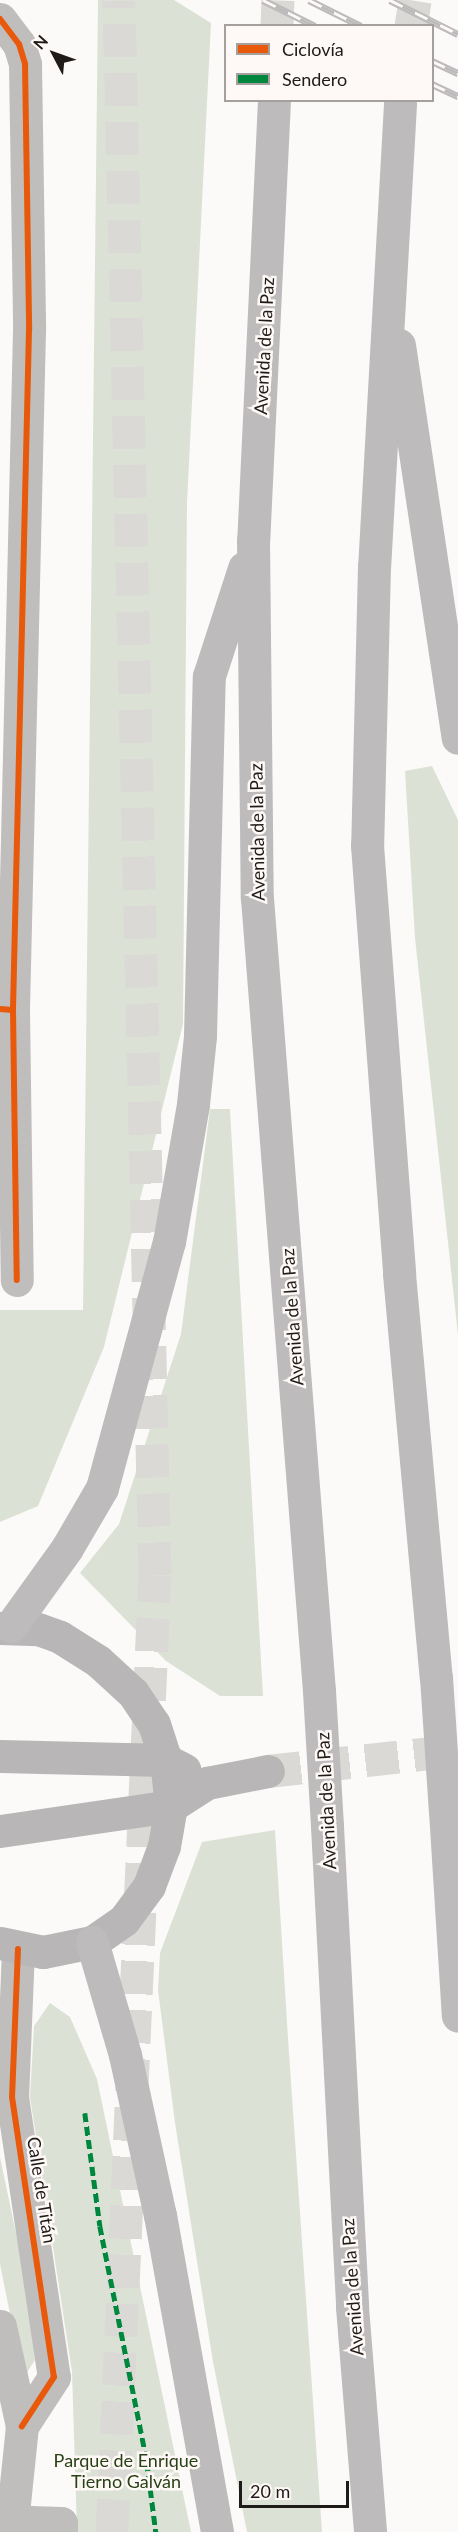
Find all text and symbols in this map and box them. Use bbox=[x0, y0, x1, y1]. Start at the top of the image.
north arrow bbox=[24, 24, 84, 84]
legend bbox=[224, 24, 434, 102]
text: N bbox=[29, 31, 51, 53]
text: Ciclovía bbox=[282, 38, 344, 60]
text: Sendero bbox=[282, 68, 347, 90]
street label: Avenida de la Paz bbox=[250, 277, 278, 415]
street label: Avenida de la Paz bbox=[245, 763, 269, 901]
street label: Avenida de la Paz bbox=[276, 1248, 308, 1386]
street label: Avenida de la Paz bbox=[312, 1732, 340, 1870]
street label: Calle de Titán bbox=[23, 2135, 61, 2245]
street label: Avenida de la Paz bbox=[336, 2218, 368, 2356]
park label: Parque de Enrique Tierno Galván bbox=[54, 2450, 198, 2492]
scale bar bbox=[242, 2469, 352, 2507]
text: 20 m bbox=[250, 2480, 290, 2502]

